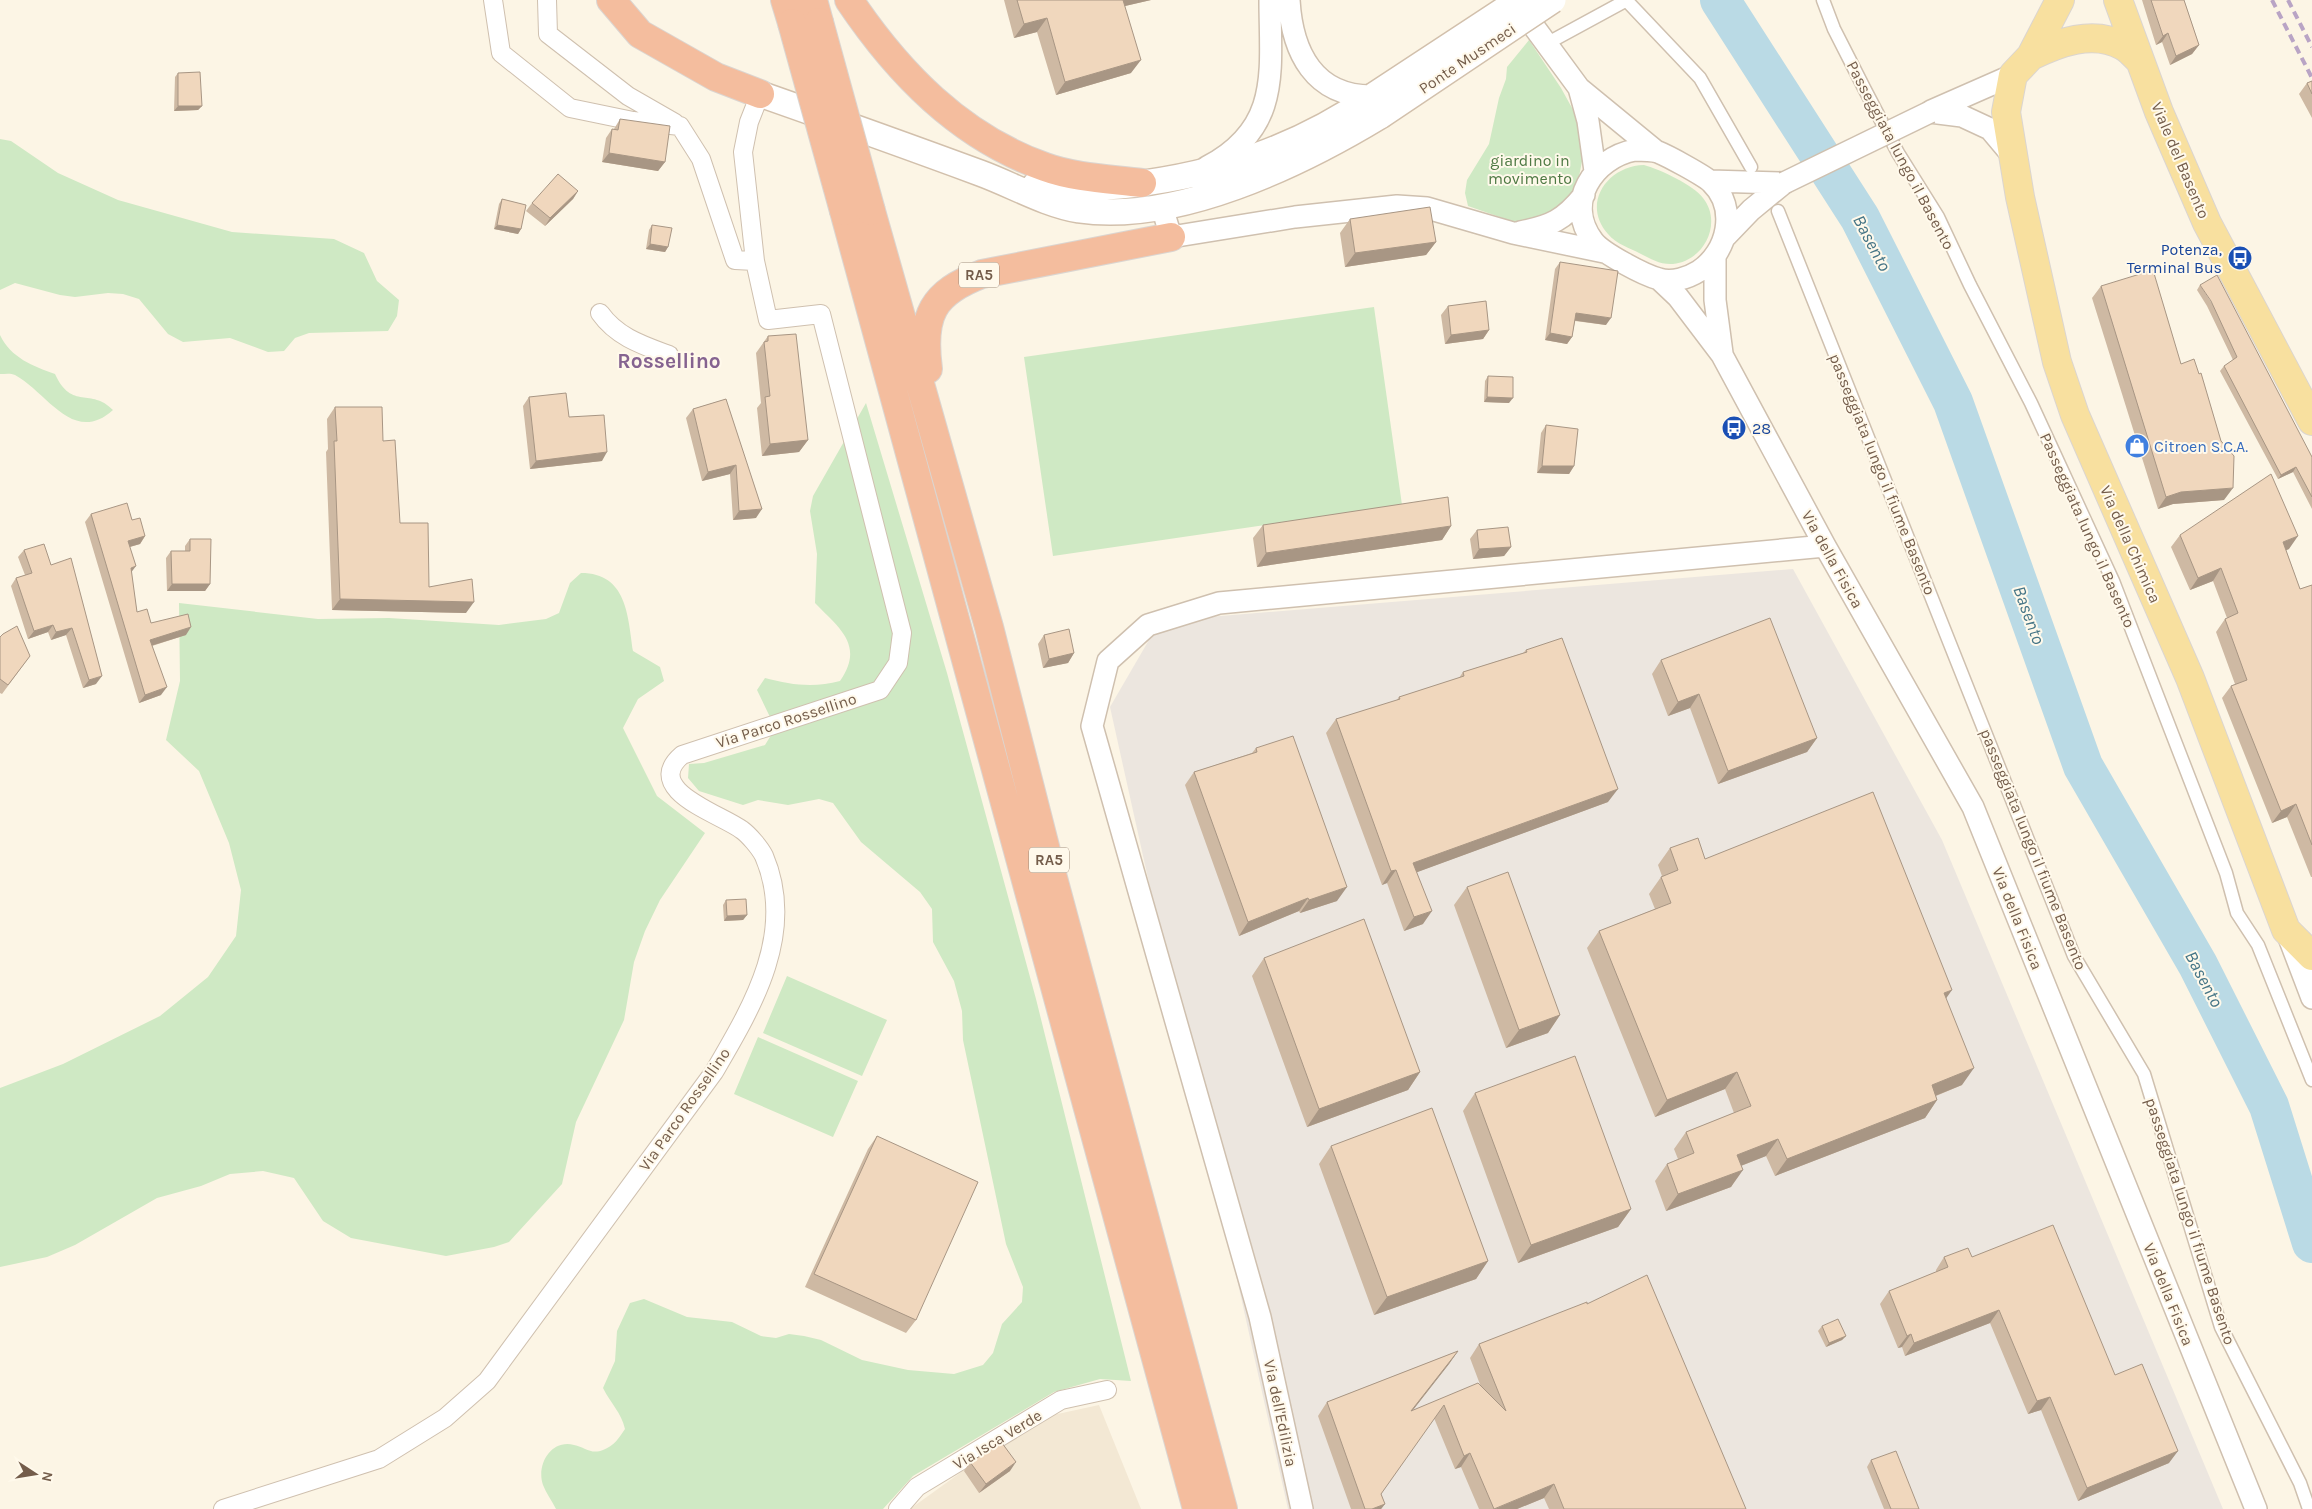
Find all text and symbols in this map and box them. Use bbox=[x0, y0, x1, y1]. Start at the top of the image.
street label: Ponte Musmeci bbox=[1415, 19, 1519, 98]
street label: Passeggiata lungo il Basento bbox=[1843, 57, 1959, 253]
street label: Viale del Basento bbox=[2147, 99, 2214, 221]
park label: giardino in movimento bbox=[1488, 151, 1572, 188]
water label: Basento bbox=[1848, 211, 1896, 275]
place label: Potenza, Terminal Bus bbox=[2127, 240, 2222, 277]
bus stop icon: Potenza, Terminal Bus bbox=[2227, 245, 2253, 271]
road number: RA5 bbox=[959, 262, 999, 288]
district label: Rossellino bbox=[617, 349, 721, 373]
street label: passeggiata lungo il fiume Basento bbox=[1825, 351, 1940, 598]
bus stop icon: 28 bbox=[1721, 415, 1747, 441]
place label: 28 bbox=[1752, 419, 1771, 438]
street label: Passeggiata lungo il Basento bbox=[2036, 430, 2139, 631]
shop icon: Citroen S.C.A. bbox=[2124, 433, 2150, 459]
place label: Citroen S.C.A. bbox=[2154, 437, 2248, 456]
street label: Via della Chimica bbox=[2096, 482, 2165, 606]
street label: Via della Fisica bbox=[1798, 507, 1867, 612]
water label: Basento bbox=[2008, 583, 2050, 647]
street label: Via Parco Rossellino bbox=[714, 689, 859, 752]
street label: passeggiata lungo il fiume Basento bbox=[1976, 726, 2091, 973]
road number: RA5 bbox=[1029, 848, 1069, 872]
street label: Via della Fisica bbox=[1988, 864, 2047, 972]
water label: Basento bbox=[2180, 947, 2228, 1011]
street label: Via Parco Rossellino bbox=[635, 1044, 734, 1175]
street label: passeggiata lungo il fiume Basento bbox=[2142, 1095, 2240, 1347]
street label: Via della Fisica bbox=[2139, 1240, 2198, 1348]
street label: Via dell'Edilizia bbox=[1260, 1358, 1301, 1468]
street label: Via Isca Verde bbox=[949, 1405, 1045, 1473]
north arrow bbox=[10, 1449, 60, 1499]
text: N bbox=[38, 1470, 57, 1483]

